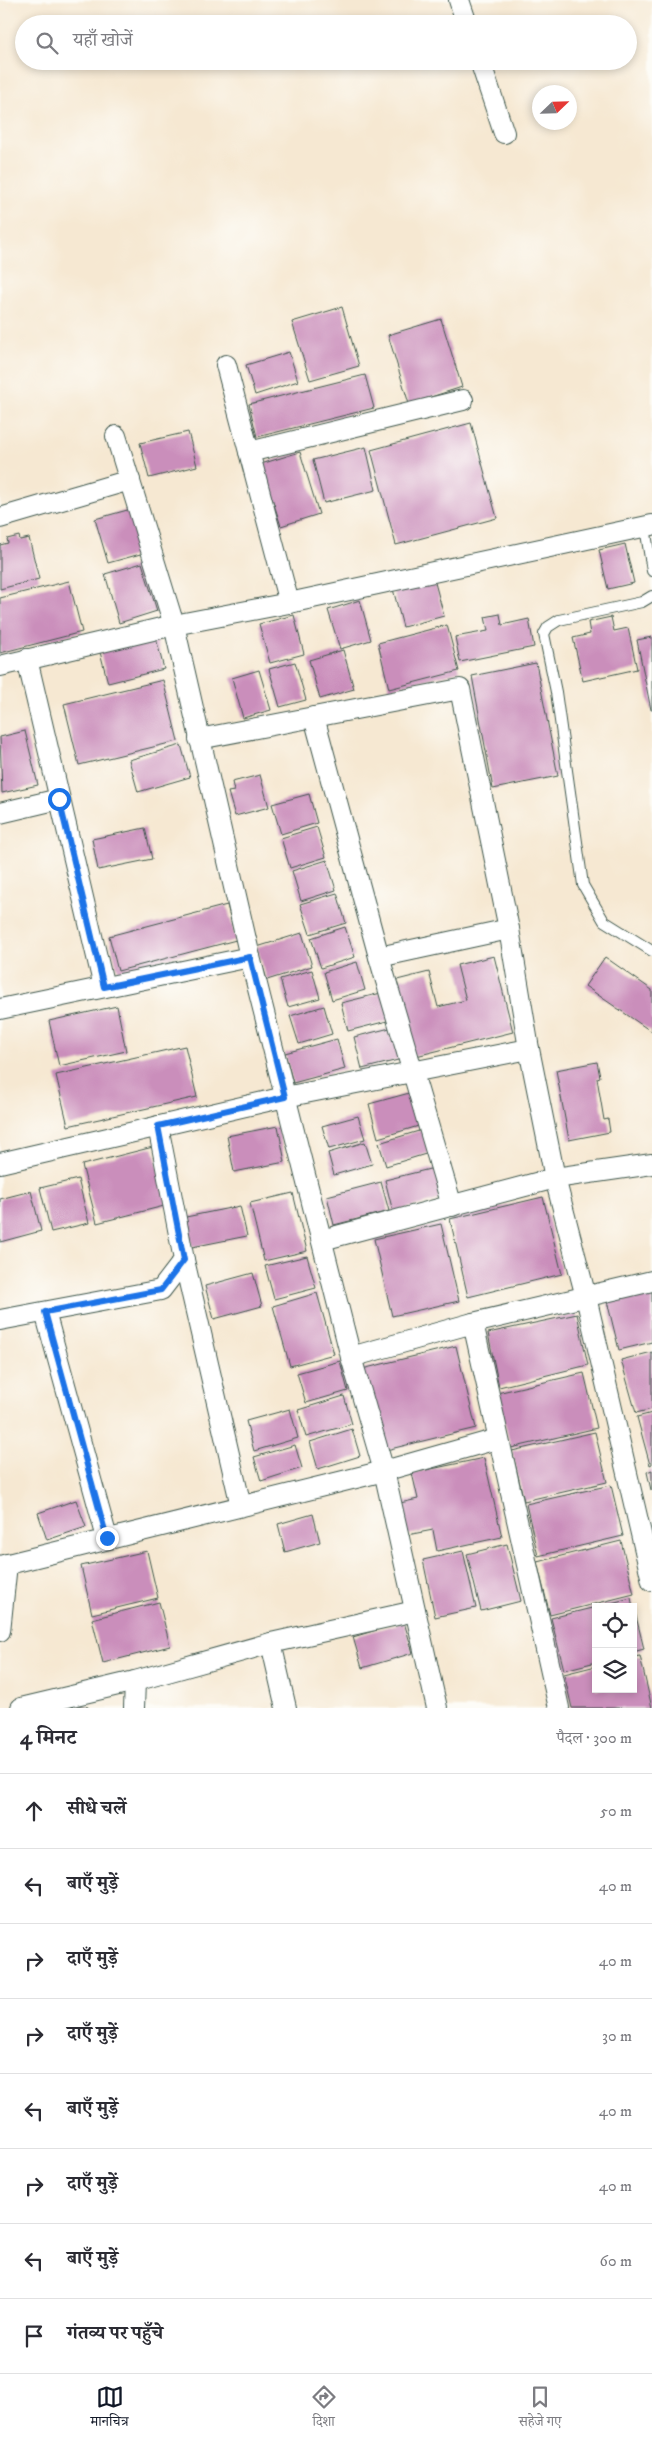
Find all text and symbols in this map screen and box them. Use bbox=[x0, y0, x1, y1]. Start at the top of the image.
search box bbox=[15, 15, 637, 70]
icon: search bbox=[33, 29, 61, 57]
text: यहाँ खोजें bbox=[73, 29, 133, 52]
north arrow bbox=[532, 85, 577, 130]
route start bbox=[48, 788, 71, 811]
route end bbox=[96, 1527, 119, 1550]
map controls bbox=[592, 1603, 637, 1693]
button: locate bbox=[592, 1603, 637, 1648]
button: layers bbox=[592, 1648, 637, 1693]
text: 4 मिनट bbox=[20, 1725, 76, 1751]
text: पैदल · 300 m bbox=[556, 1728, 632, 1748]
icon: ahead bbox=[20, 1797, 48, 1825]
text: सीधे चलें bbox=[67, 1797, 126, 1820]
text: 50 m bbox=[600, 1801, 632, 1821]
icon: left bbox=[20, 1872, 48, 1900]
text: बाएँ मुड़ें bbox=[67, 1872, 118, 1895]
text: 40 m bbox=[599, 1876, 632, 1896]
icon: right bbox=[20, 1947, 48, 1975]
text: दाएँ मुड़ें bbox=[67, 1947, 118, 1970]
text: 40 m bbox=[599, 1951, 632, 1971]
icon: right bbox=[20, 2022, 48, 2050]
text: दाएँ मुड़ें bbox=[67, 2022, 118, 2045]
text: 30 m bbox=[602, 2026, 632, 2046]
icon: left bbox=[20, 2097, 48, 2125]
text: बाएँ मुड़ें bbox=[67, 2097, 118, 2120]
text: 40 m bbox=[599, 2101, 632, 2121]
icon: right bbox=[20, 2172, 48, 2200]
text: दाएँ मुड़ें bbox=[67, 2172, 118, 2195]
text: 40 m bbox=[599, 2176, 632, 2196]
icon: left bbox=[20, 2247, 48, 2275]
text: बाएँ मुड़ें bbox=[67, 2247, 118, 2270]
text: 60 m bbox=[600, 2251, 632, 2271]
icon: arrive bbox=[20, 2322, 48, 2350]
text: गंतव्य पर पहुँचे bbox=[67, 2322, 163, 2345]
tab: मानचित्र bbox=[91, 2383, 129, 2435]
tab: दिशा bbox=[310, 2383, 338, 2435]
tab: सहेजे गए bbox=[519, 2383, 561, 2435]

